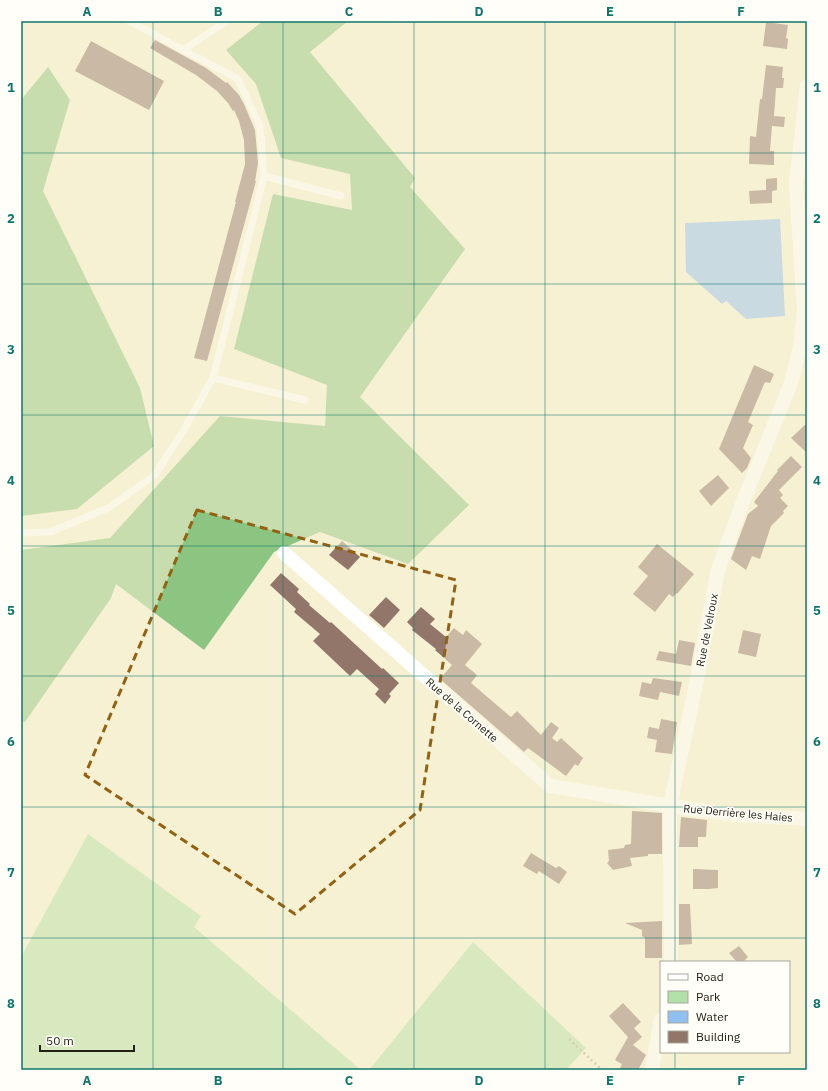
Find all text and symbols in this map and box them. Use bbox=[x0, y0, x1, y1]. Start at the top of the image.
text: A bbox=[83, 3, 92, 20]
text: B bbox=[214, 3, 223, 20]
text: C bbox=[345, 3, 354, 20]
text: D bbox=[474, 3, 484, 20]
text: E bbox=[606, 3, 614, 20]
text: F bbox=[737, 3, 745, 20]
text: 1 bbox=[7, 79, 15, 96]
text: 1 bbox=[813, 79, 821, 96]
text: 2 bbox=[7, 210, 15, 227]
text: 2 bbox=[813, 210, 821, 227]
text: 3 bbox=[7, 341, 15, 358]
text: 3 bbox=[813, 341, 821, 358]
text: 4 bbox=[7, 472, 15, 489]
text: 4 bbox=[813, 472, 821, 489]
street label: Rue de Velroux bbox=[693, 592, 721, 668]
text: 5 bbox=[7, 602, 15, 619]
text: 5 bbox=[813, 602, 821, 619]
street label: Rue de la Cornette bbox=[423, 675, 501, 745]
text: 6 bbox=[7, 733, 15, 750]
text: 6 bbox=[813, 733, 821, 750]
street label: Rue Derrière les Haies bbox=[683, 801, 793, 825]
text: 7 bbox=[7, 864, 15, 881]
text: 7 bbox=[813, 864, 821, 881]
legend bbox=[660, 961, 790, 1053]
text: Road bbox=[696, 969, 724, 984]
text: Park bbox=[696, 989, 721, 1004]
text: 8 bbox=[7, 995, 15, 1012]
text: 8 bbox=[813, 995, 821, 1012]
text: Water bbox=[696, 1009, 729, 1024]
scale bar bbox=[40, 1027, 134, 1053]
text: Building bbox=[696, 1029, 741, 1044]
text: 50 m bbox=[46, 1033, 74, 1048]
text: A bbox=[83, 1072, 92, 1089]
text: B bbox=[214, 1072, 223, 1089]
text: C bbox=[345, 1072, 354, 1089]
text: D bbox=[474, 1072, 484, 1089]
text: E bbox=[606, 1072, 614, 1089]
text: F bbox=[737, 1072, 745, 1089]

